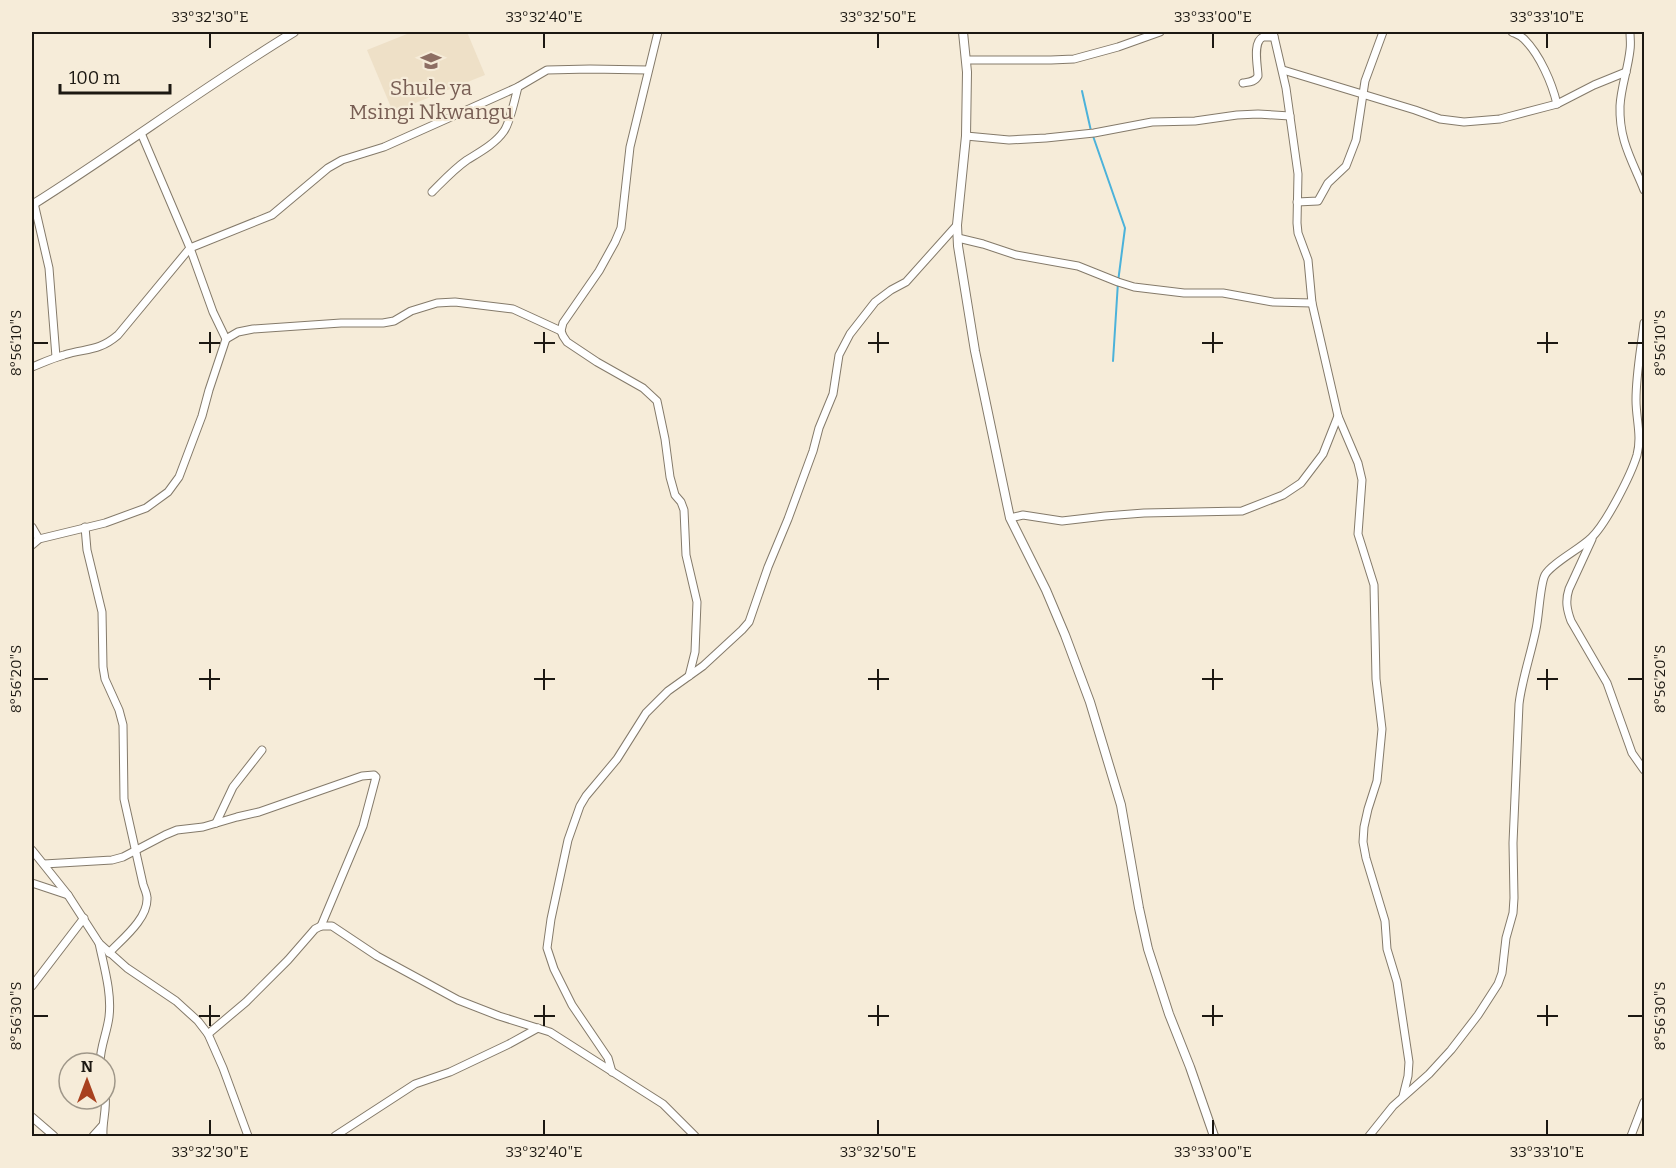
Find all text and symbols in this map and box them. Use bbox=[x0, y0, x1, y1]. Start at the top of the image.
text: 33°32'30"E bbox=[172, 8, 248, 26]
text: 33°32'40"E bbox=[505, 8, 583, 26]
text: 33°32'50"E bbox=[840, 8, 916, 26]
text: 33°33'00"E bbox=[1174, 8, 1252, 26]
text: 33°33'10"E bbox=[1510, 8, 1584, 26]
school or university icon: Shule ya Msingi Nkwangu bbox=[419, 49, 443, 73]
scale bar bbox=[60, 57, 170, 95]
text: 100 m bbox=[69, 67, 120, 89]
place label: Shule ya Msingi Nkwangu bbox=[349, 75, 513, 125]
text: 8°56'10"S bbox=[7, 310, 25, 376]
text: 8°56'10"S bbox=[1651, 310, 1669, 376]
text: 8°56'20"S bbox=[7, 645, 25, 713]
text: 8°56'20"S bbox=[1651, 645, 1669, 713]
text: 8°56'30"S bbox=[7, 982, 25, 1050]
text: 8°56'30"S bbox=[1651, 982, 1669, 1050]
north arrow bbox=[57, 1051, 117, 1111]
text: N bbox=[81, 1057, 93, 1076]
text: 33°32'30"E bbox=[172, 1143, 248, 1161]
text: 33°32'40"E bbox=[505, 1143, 583, 1161]
text: 33°32'50"E bbox=[840, 1143, 916, 1161]
text: 33°33'00"E bbox=[1174, 1143, 1252, 1161]
text: 33°33'10"E bbox=[1510, 1143, 1584, 1161]

